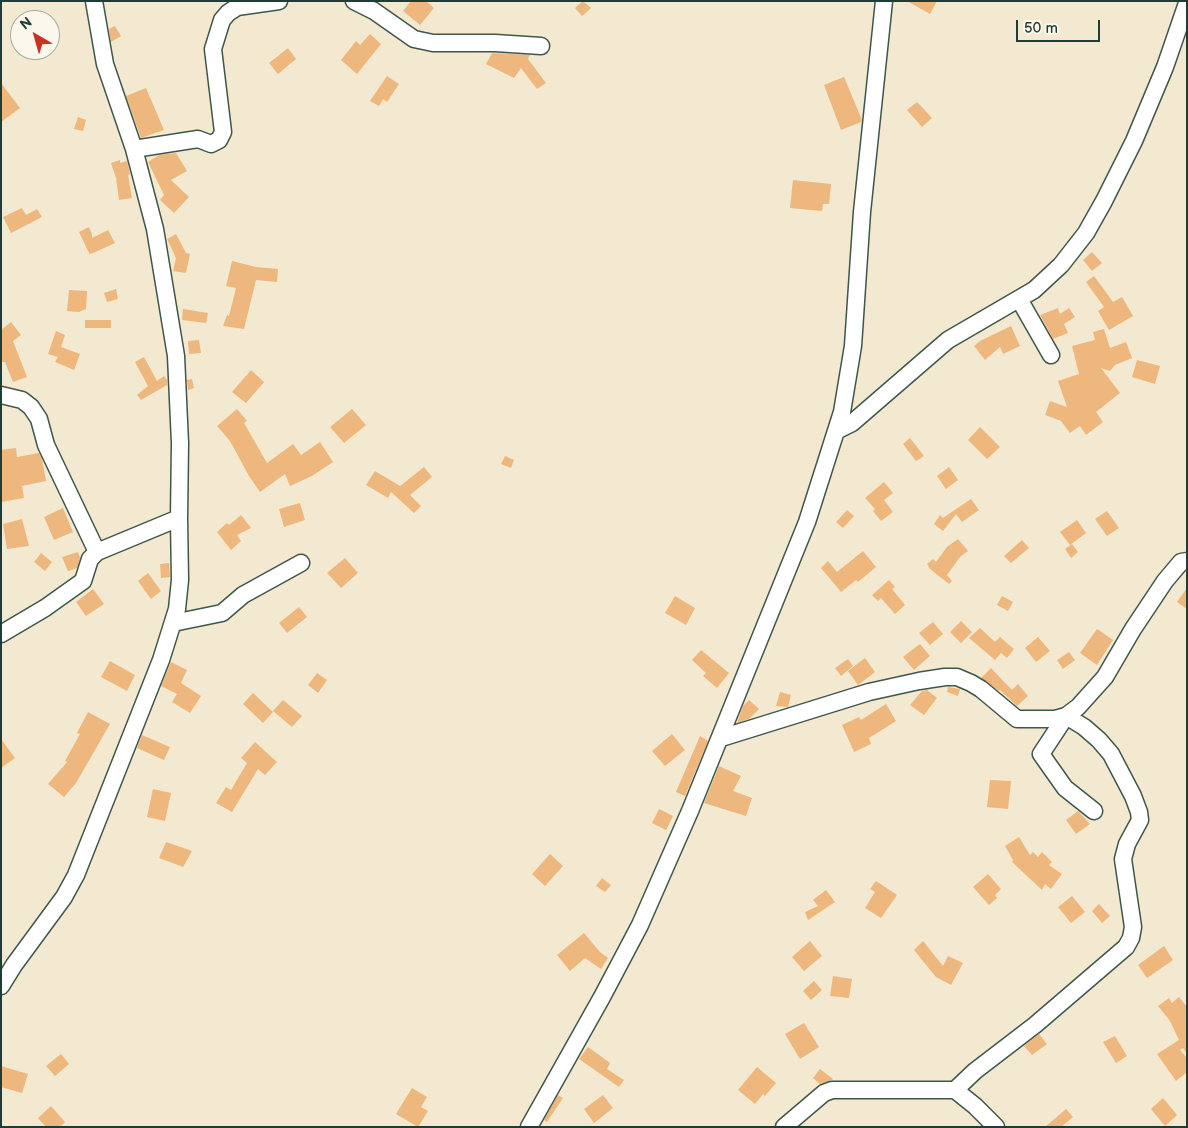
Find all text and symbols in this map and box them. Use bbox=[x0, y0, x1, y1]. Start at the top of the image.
north arrow bbox=[10, 10, 60, 60]
scale bar bbox=[1018, 10, 1102, 42]
text: N bbox=[17, 14, 35, 34]
text: 50 m bbox=[1024, 19, 1058, 38]

